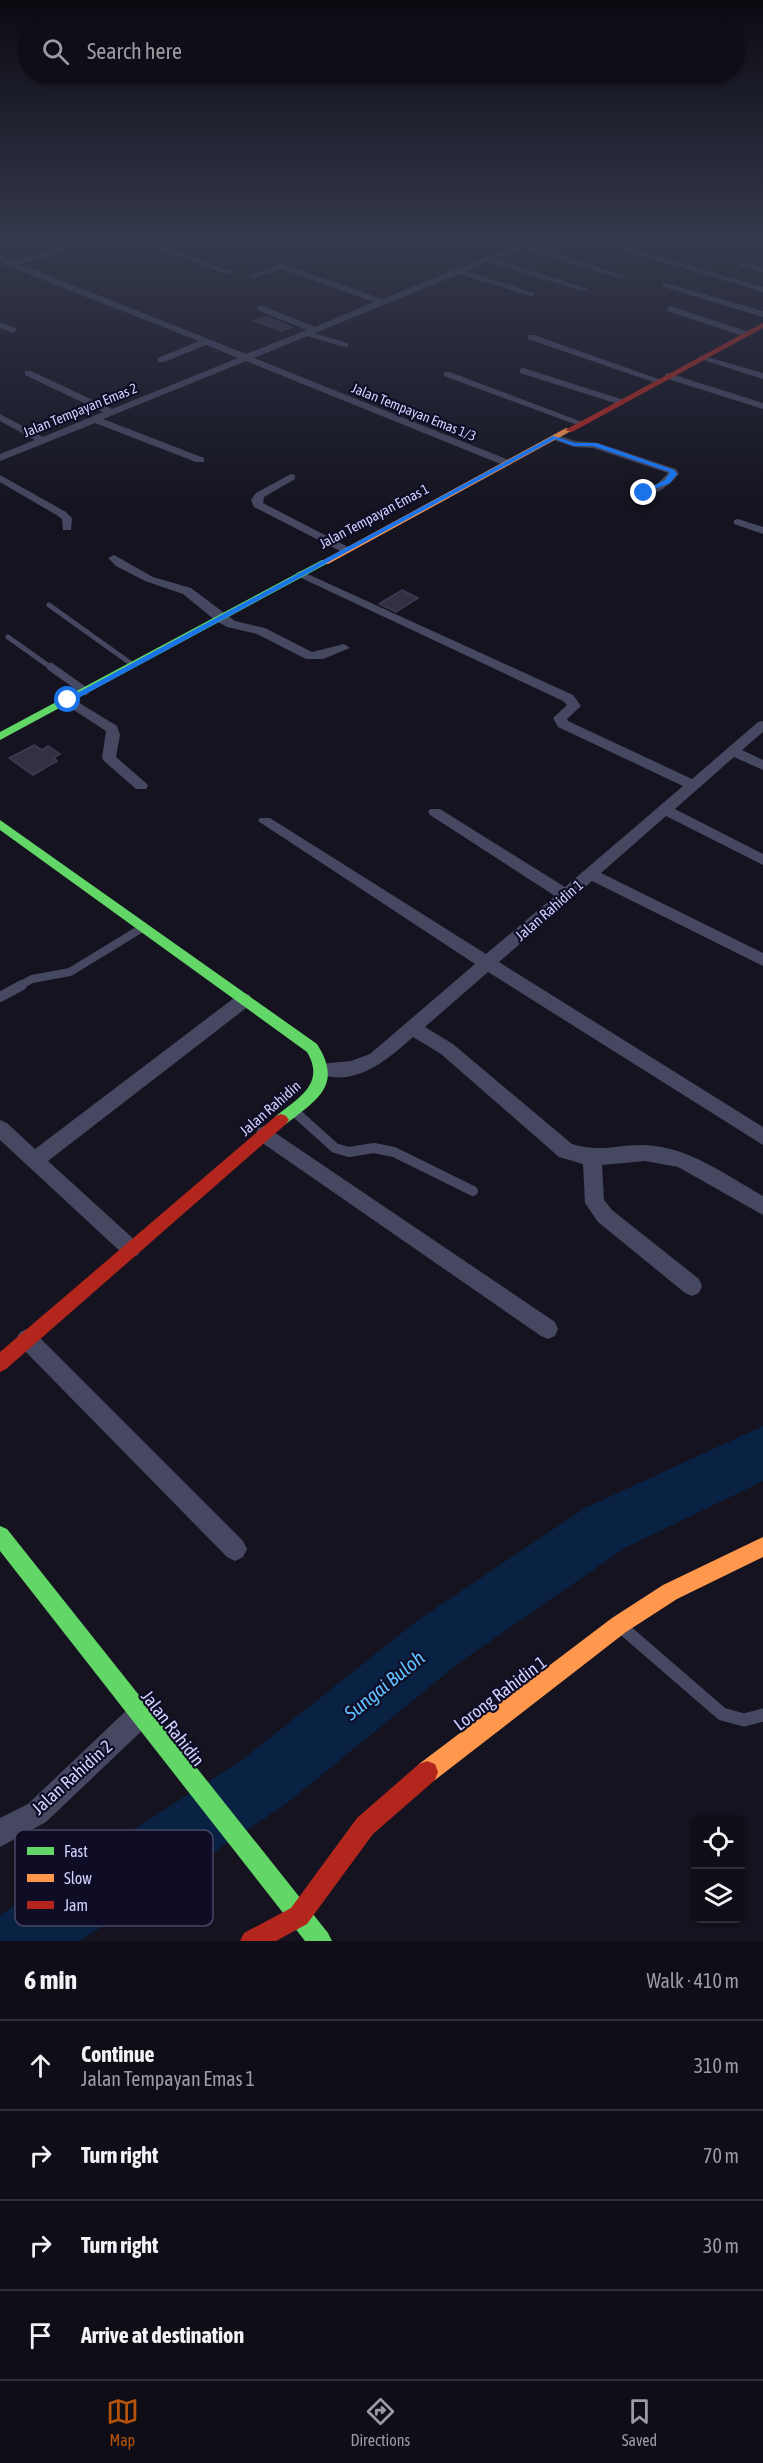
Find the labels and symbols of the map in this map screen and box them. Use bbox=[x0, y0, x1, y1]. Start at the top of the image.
street label: Jalan Tempayan Emas 2 bbox=[21, 380, 139, 440]
street label: Jalan Tempayan Emas 1/3 bbox=[349, 380, 479, 444]
route end bbox=[630, 479, 656, 505]
street label: Jalan Tempayan Emas 1 bbox=[317, 480, 431, 552]
route start bbox=[54, 686, 80, 712]
street label: Jalan Rahidin 1 bbox=[512, 876, 586, 944]
street label: Jalan Rahidin bbox=[236, 1077, 304, 1139]
water label: Sungai Buloh bbox=[338, 1645, 429, 1725]
street label: Lorong Rahidin 1 bbox=[449, 1651, 551, 1735]
street label: Jalan Rahidin bbox=[137, 1686, 209, 1770]
street label: Jalan Rahidin 2 bbox=[27, 1735, 117, 1819]
legend bbox=[15, 1830, 213, 1926]
text: Fast bbox=[64, 1842, 88, 1860]
text: Slow bbox=[64, 1869, 92, 1887]
text: Jam bbox=[64, 1896, 88, 1914]

